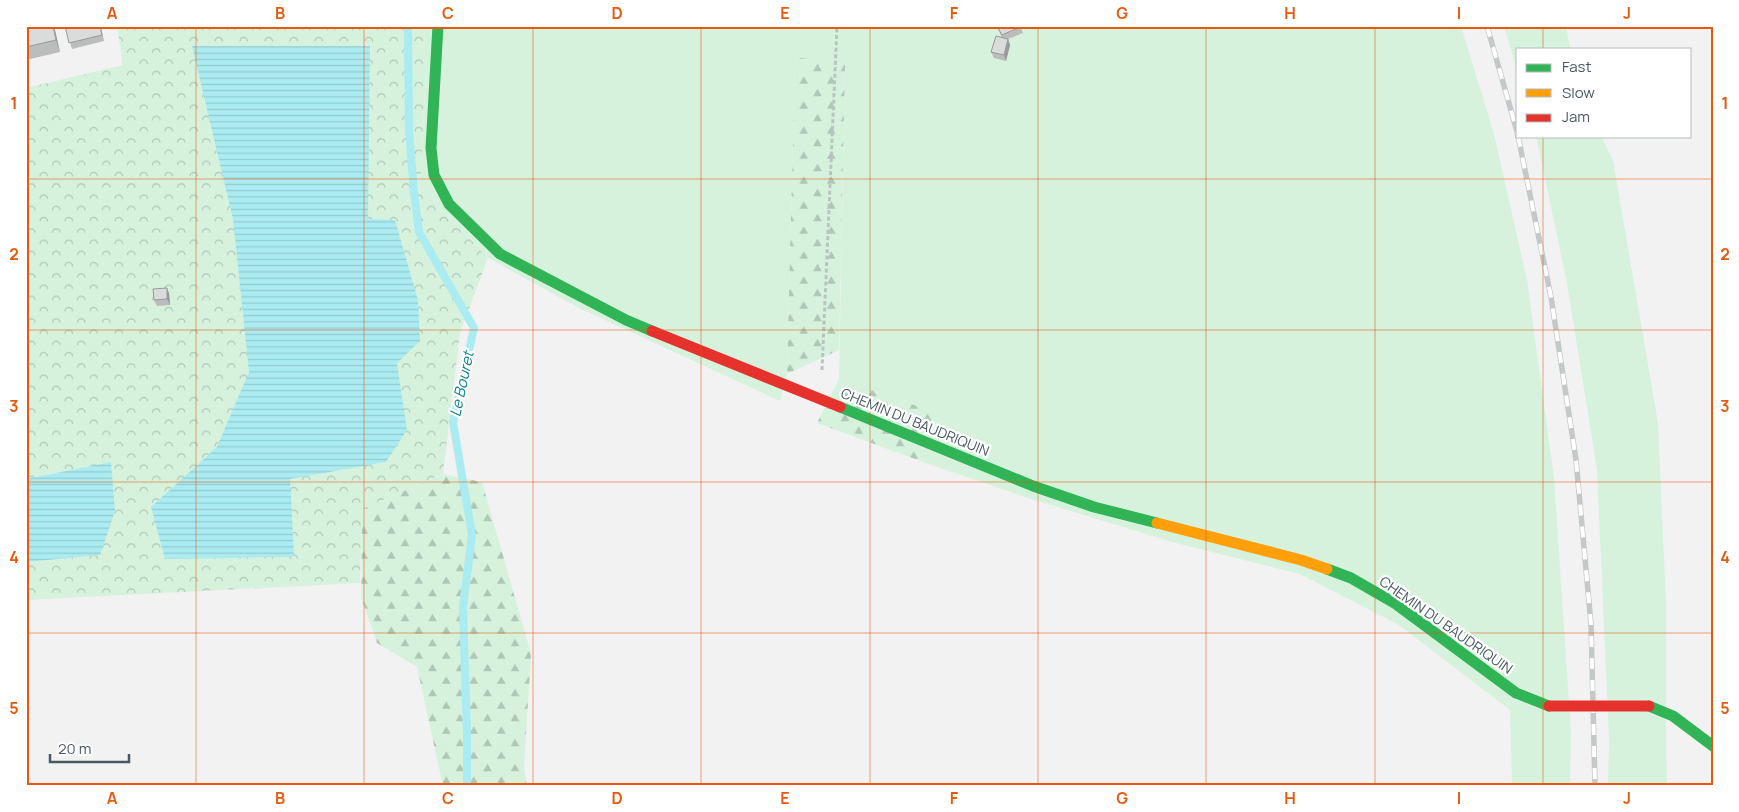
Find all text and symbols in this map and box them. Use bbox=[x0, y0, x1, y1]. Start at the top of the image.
text: A bbox=[107, 2, 118, 24]
text: B bbox=[275, 2, 285, 24]
text: C bbox=[442, 2, 454, 24]
text: D bbox=[611, 2, 623, 24]
text: E bbox=[780, 2, 790, 24]
text: F bbox=[950, 2, 959, 24]
text: G bbox=[1116, 2, 1128, 24]
text: H bbox=[1284, 2, 1296, 24]
text: I bbox=[1457, 2, 1461, 24]
text: J bbox=[1623, 2, 1631, 24]
legend bbox=[1516, 48, 1692, 138]
text: Fast bbox=[1562, 56, 1591, 77]
text: Slow bbox=[1562, 82, 1595, 103]
text: 1 bbox=[10, 92, 18, 114]
text: 1 bbox=[1721, 92, 1729, 114]
text: Jam bbox=[1562, 106, 1590, 127]
text: 2 bbox=[9, 243, 19, 265]
text: 2 bbox=[1720, 243, 1730, 265]
water label: Le Bouret bbox=[444, 347, 479, 419]
street label: CHEMIN DU BAUDRIQUIN bbox=[838, 383, 992, 460]
text: 3 bbox=[9, 395, 19, 417]
text: 3 bbox=[1720, 395, 1730, 417]
text: 4 bbox=[9, 546, 19, 568]
text: 4 bbox=[1720, 546, 1730, 568]
street label: CHEMIN DU BAUDRIQUIN bbox=[1376, 571, 1517, 678]
text: 5 bbox=[9, 697, 19, 719]
text: 5 bbox=[1720, 697, 1730, 719]
scale bar bbox=[50, 732, 129, 764]
text: 20 m bbox=[58, 738, 91, 759]
text: A bbox=[107, 787, 118, 809]
text: B bbox=[275, 787, 285, 809]
text: C bbox=[442, 787, 454, 809]
text: D bbox=[611, 787, 623, 809]
text: E bbox=[780, 787, 790, 809]
text: F bbox=[950, 787, 959, 809]
text: G bbox=[1116, 787, 1128, 809]
text: H bbox=[1284, 787, 1296, 809]
text: I bbox=[1457, 787, 1461, 809]
text: J bbox=[1623, 787, 1631, 809]

